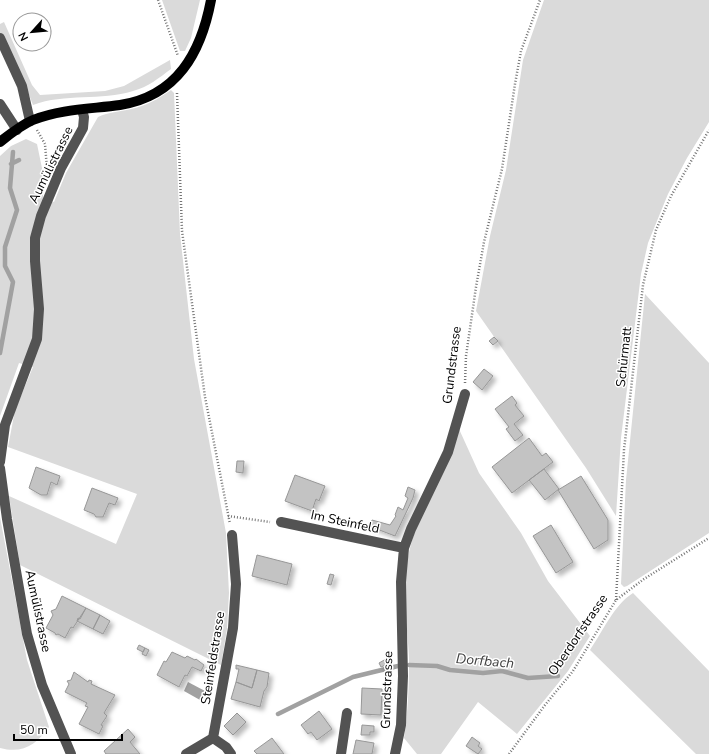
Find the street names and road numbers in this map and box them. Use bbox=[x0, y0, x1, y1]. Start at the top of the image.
street label: Aumülistrasse bbox=[25, 123, 77, 207]
street label: Grundstrasse bbox=[438, 325, 466, 405]
street label: Schürmatt bbox=[612, 326, 636, 388]
street label: Im Steinfeld bbox=[309, 506, 381, 538]
street label: Aumülistrasse bbox=[20, 568, 56, 654]
street label: Oberdorfstrasse bbox=[544, 591, 612, 679]
street label: Steinfeldstrasse bbox=[197, 610, 229, 706]
street label: Grundstrasse bbox=[377, 651, 397, 729]

